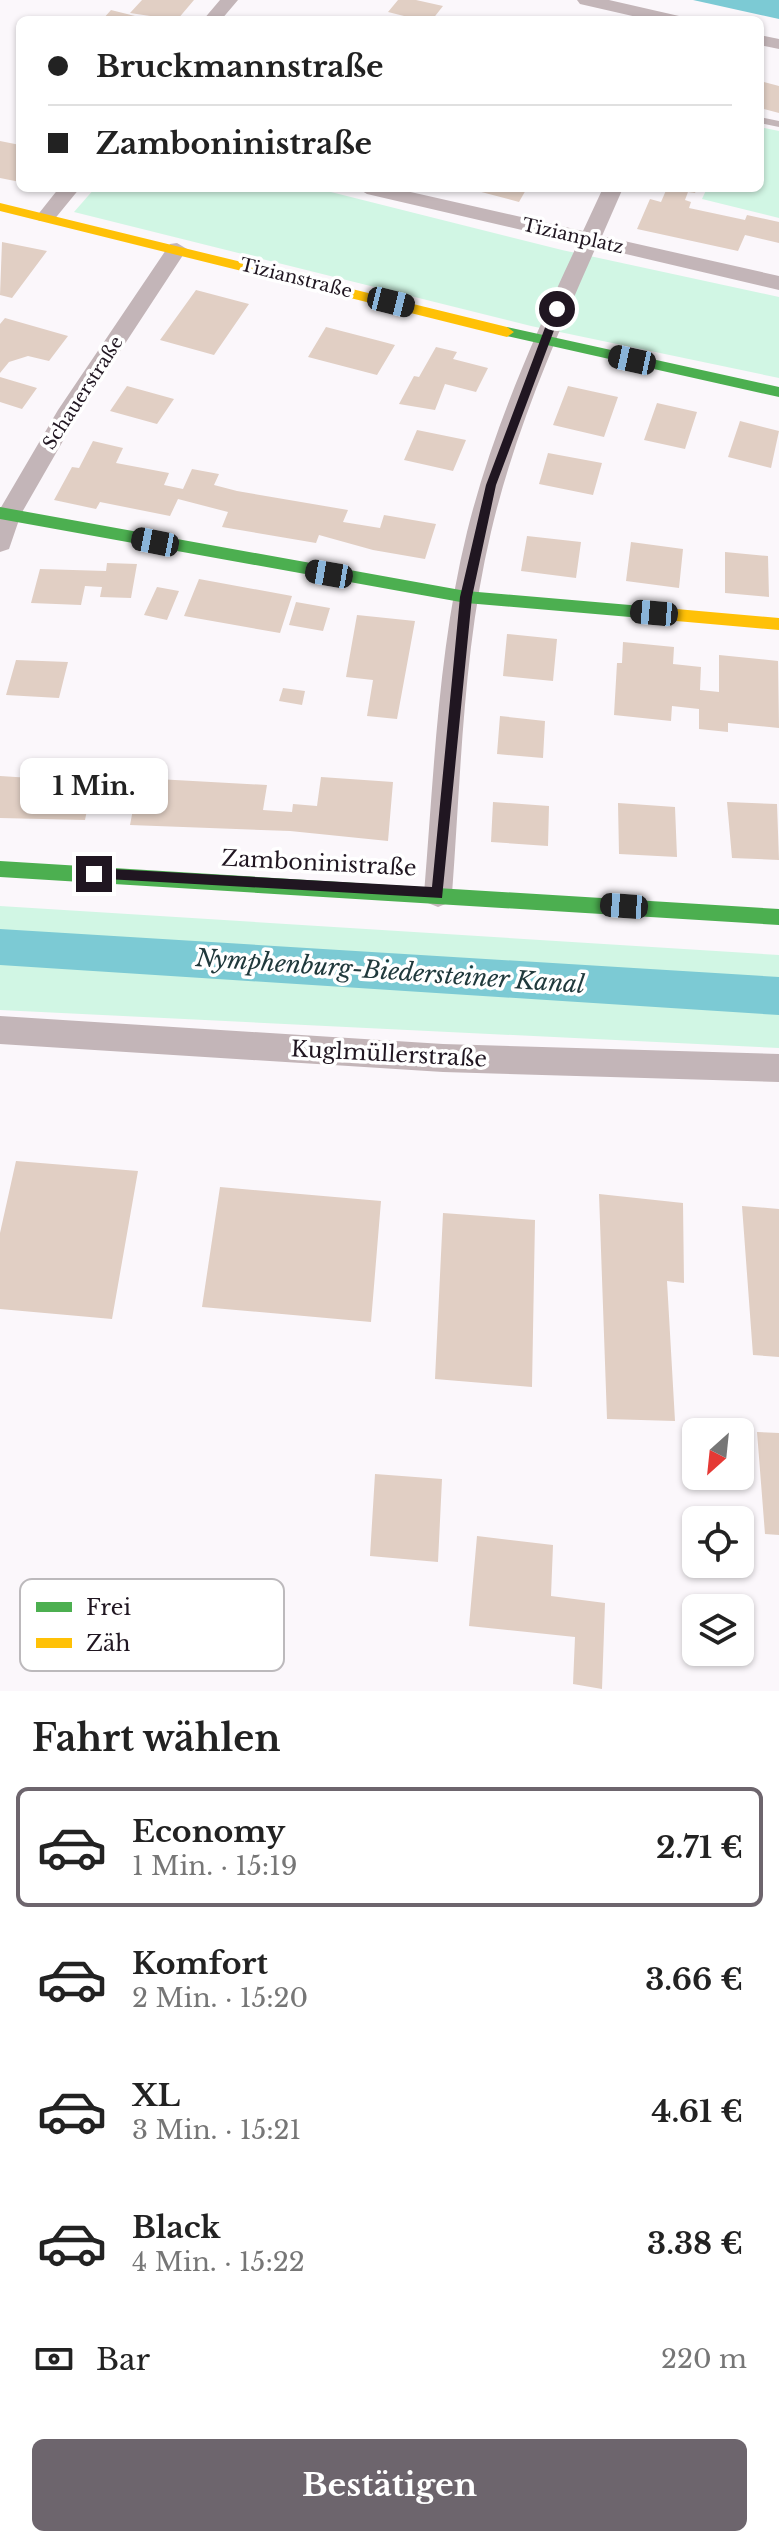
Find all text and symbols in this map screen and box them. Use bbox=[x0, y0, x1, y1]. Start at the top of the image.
text: Bruckmannstraße bbox=[96, 48, 383, 85]
text: Zamboninistraße bbox=[96, 125, 372, 162]
street label: Tizianplatz bbox=[520, 214, 626, 258]
street label: Tizianstraße bbox=[238, 253, 354, 303]
car bbox=[365, 285, 417, 319]
route start bbox=[539, 291, 575, 327]
street label: Schauerstraße bbox=[38, 332, 128, 454]
car bbox=[606, 343, 658, 377]
car bbox=[129, 526, 181, 558]
car bbox=[303, 558, 355, 590]
car bbox=[629, 599, 679, 627]
callout: 1 Min. bbox=[20, 758, 168, 814]
text: 1 Min. bbox=[52, 770, 136, 802]
street label: Zamboninistraße bbox=[221, 844, 417, 882]
route end bbox=[76, 856, 112, 892]
car bbox=[599, 892, 649, 920]
water label: Nymphenburg-Biedersteiner Kanal bbox=[194, 943, 586, 999]
street label: Kuglmüllerstraße bbox=[290, 1035, 488, 1073]
north arrow bbox=[682, 1418, 754, 1490]
map controls bbox=[682, 1418, 754, 1666]
button: locate bbox=[682, 1506, 754, 1578]
legend bbox=[20, 1579, 284, 1671]
text: Frei bbox=[86, 1594, 131, 1621]
button: layers bbox=[682, 1594, 754, 1666]
text: Zäh bbox=[86, 1630, 130, 1657]
text: Fahrt wählen bbox=[32, 1716, 280, 1761]
icon: car bbox=[36, 1811, 108, 1883]
text: Economy bbox=[132, 1813, 285, 1850]
text: 2.71 € bbox=[656, 1829, 743, 1866]
text: 1 Min. · 15:19 bbox=[132, 1850, 298, 1882]
icon: car bbox=[36, 1943, 108, 2015]
text: Komfort bbox=[132, 1945, 268, 1982]
text: 3.66 € bbox=[645, 1961, 743, 1998]
text: 2 Min. · 15:20 bbox=[132, 1982, 308, 2014]
icon: car bbox=[36, 2075, 108, 2147]
text: XL bbox=[132, 2077, 180, 2114]
text: 4.61 € bbox=[652, 2093, 743, 2130]
text: 3 Min. · 15:21 bbox=[132, 2114, 301, 2146]
icon: car bbox=[36, 2207, 108, 2279]
text: Black bbox=[132, 2209, 220, 2246]
text: 3.38 € bbox=[647, 2225, 743, 2262]
text: 4 Min. · 15:22 bbox=[132, 2246, 305, 2278]
icon: cash bbox=[32, 2337, 76, 2381]
text: Bar bbox=[96, 2341, 150, 2378]
text: 220 m bbox=[661, 2343, 747, 2375]
button: Bestätigen bbox=[32, 2439, 747, 2531]

